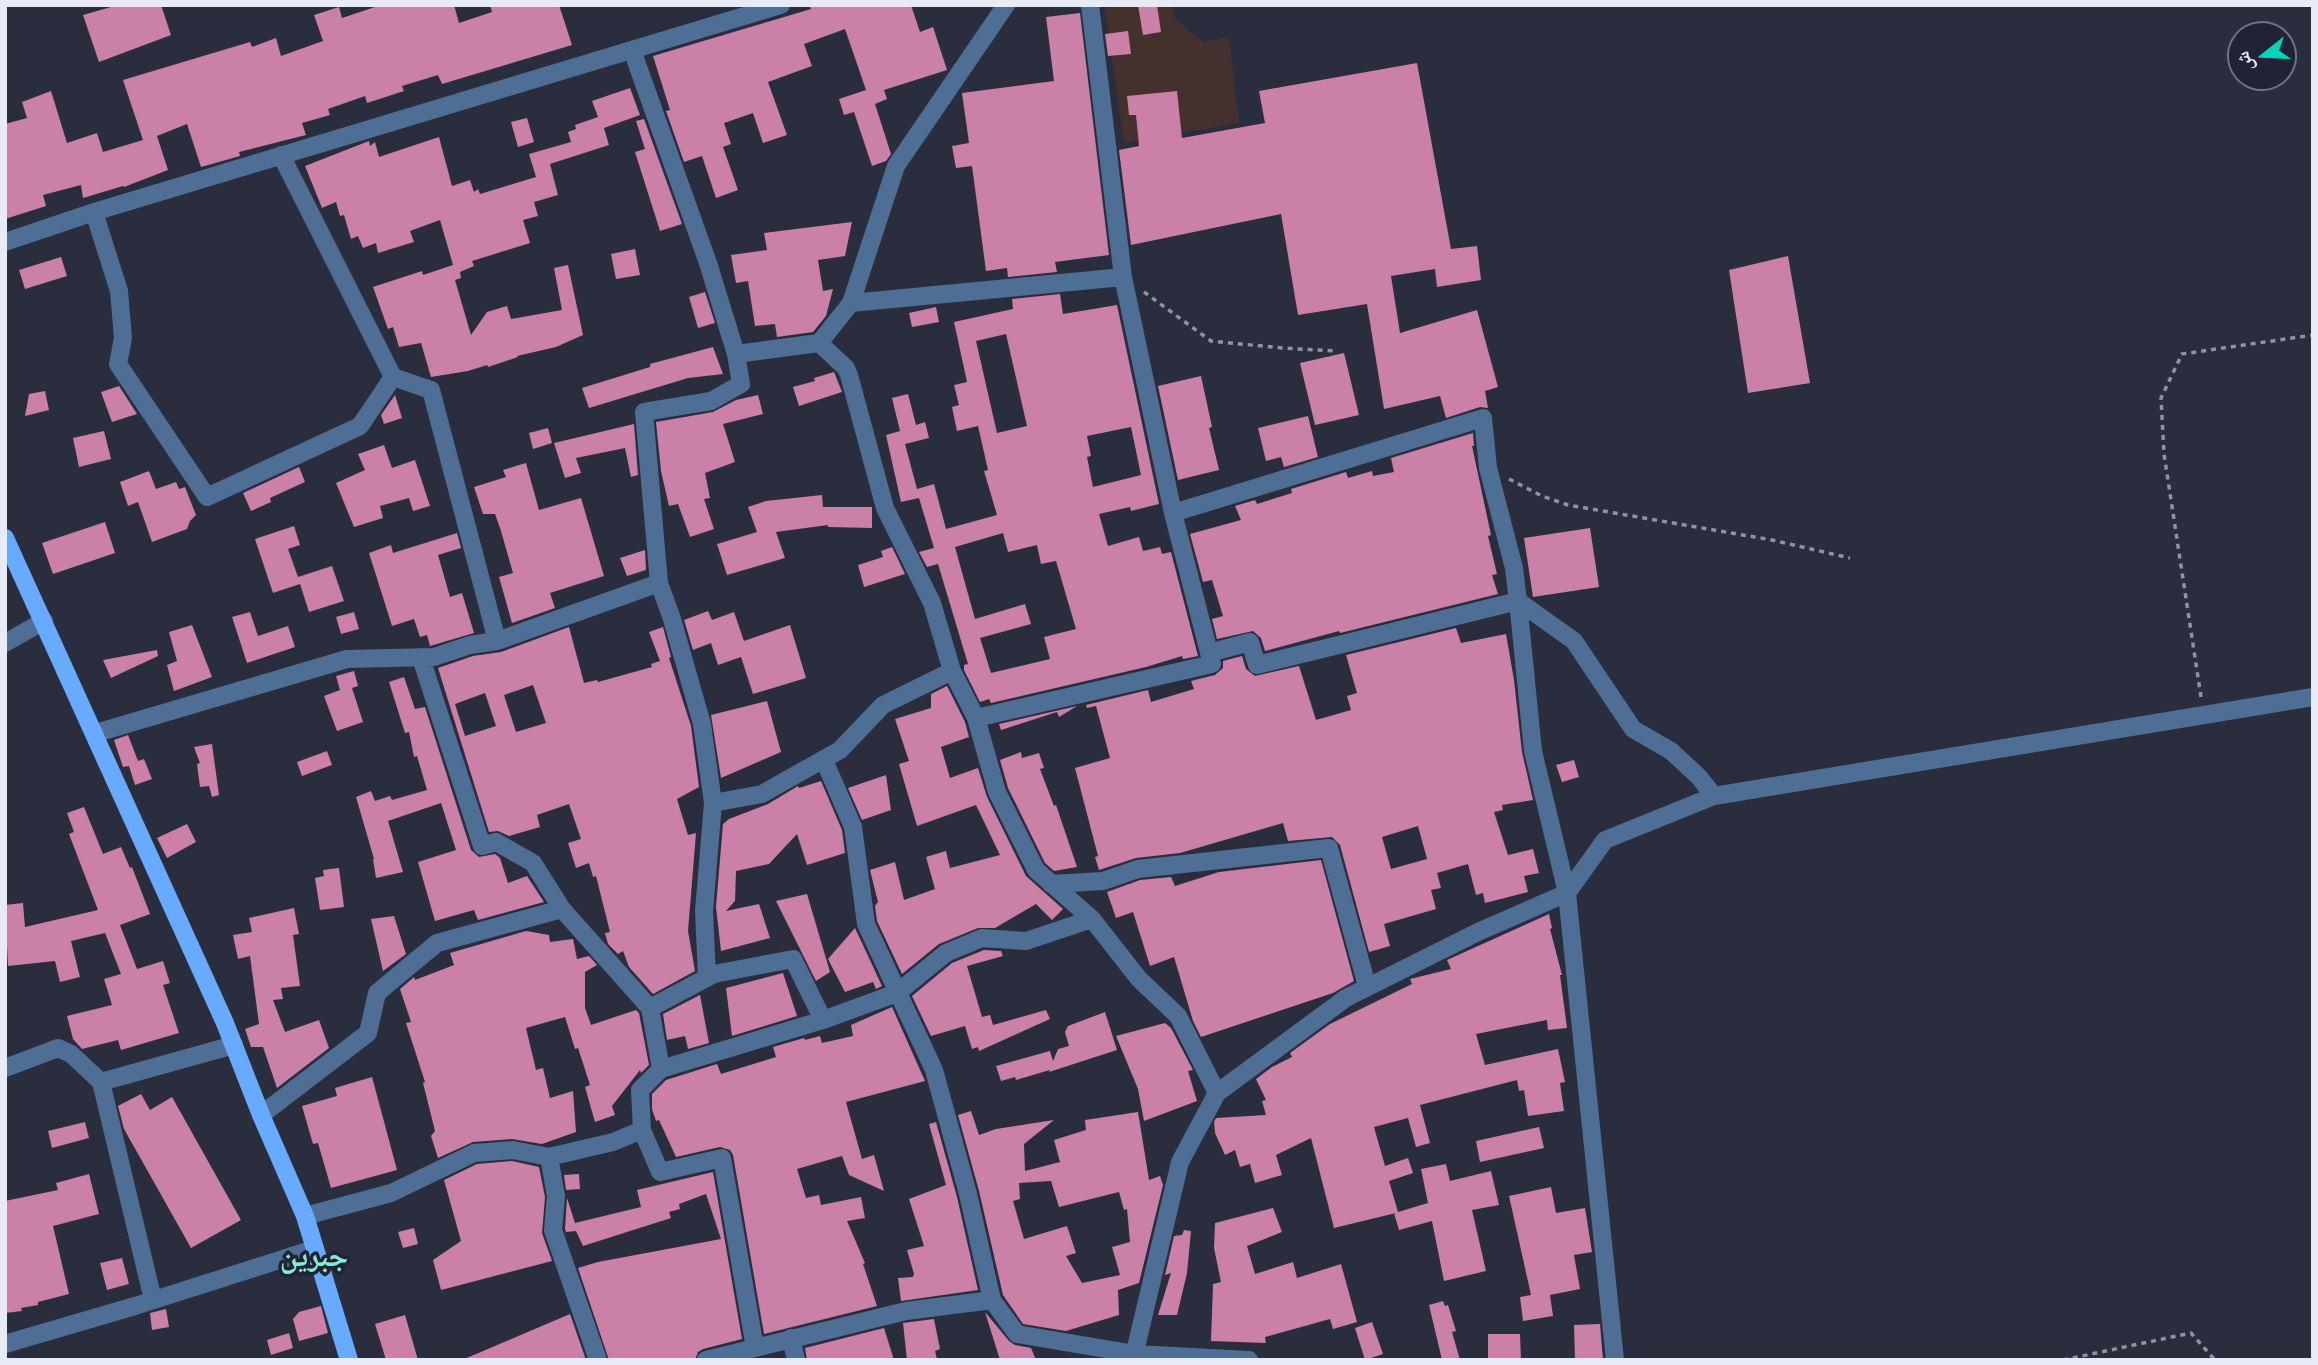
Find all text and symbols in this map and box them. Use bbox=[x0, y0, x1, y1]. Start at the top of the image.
north arrow bbox=[2227, 21, 2297, 91]
text: ش bbox=[2230, 49, 2258, 75]
district label: جبرين bbox=[280, 1238, 348, 1274]

